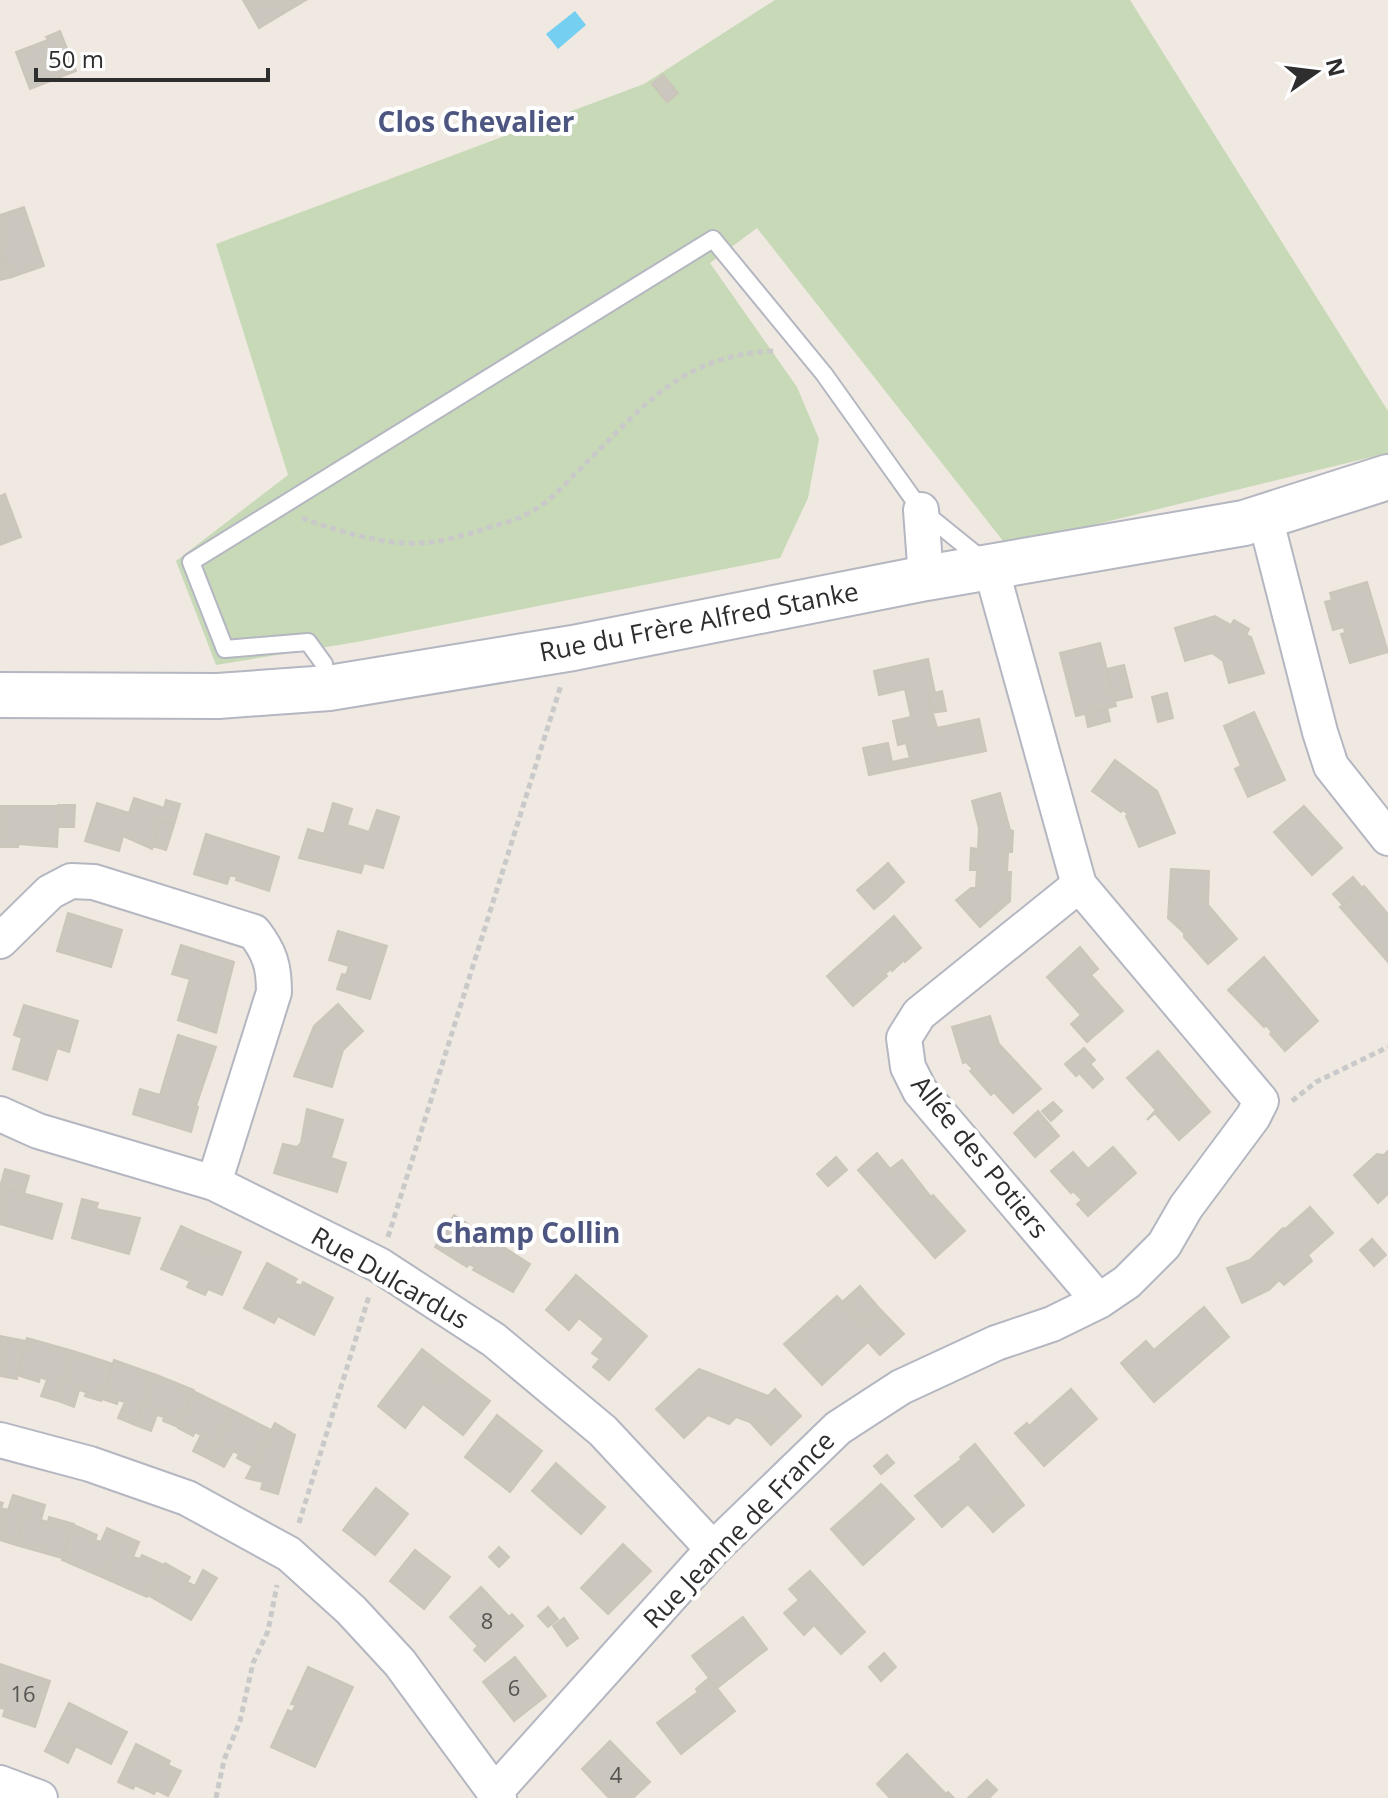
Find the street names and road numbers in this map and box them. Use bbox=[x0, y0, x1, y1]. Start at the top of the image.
street label: Rue du Frère Alfred Stanke bbox=[536, 572, 861, 670]
street label: Allée des Potiers bbox=[904, 1067, 1058, 1245]
street label: Rue Dulcardus bbox=[305, 1217, 476, 1337]
street label: Rue Jeanne de France bbox=[635, 1423, 842, 1636]

